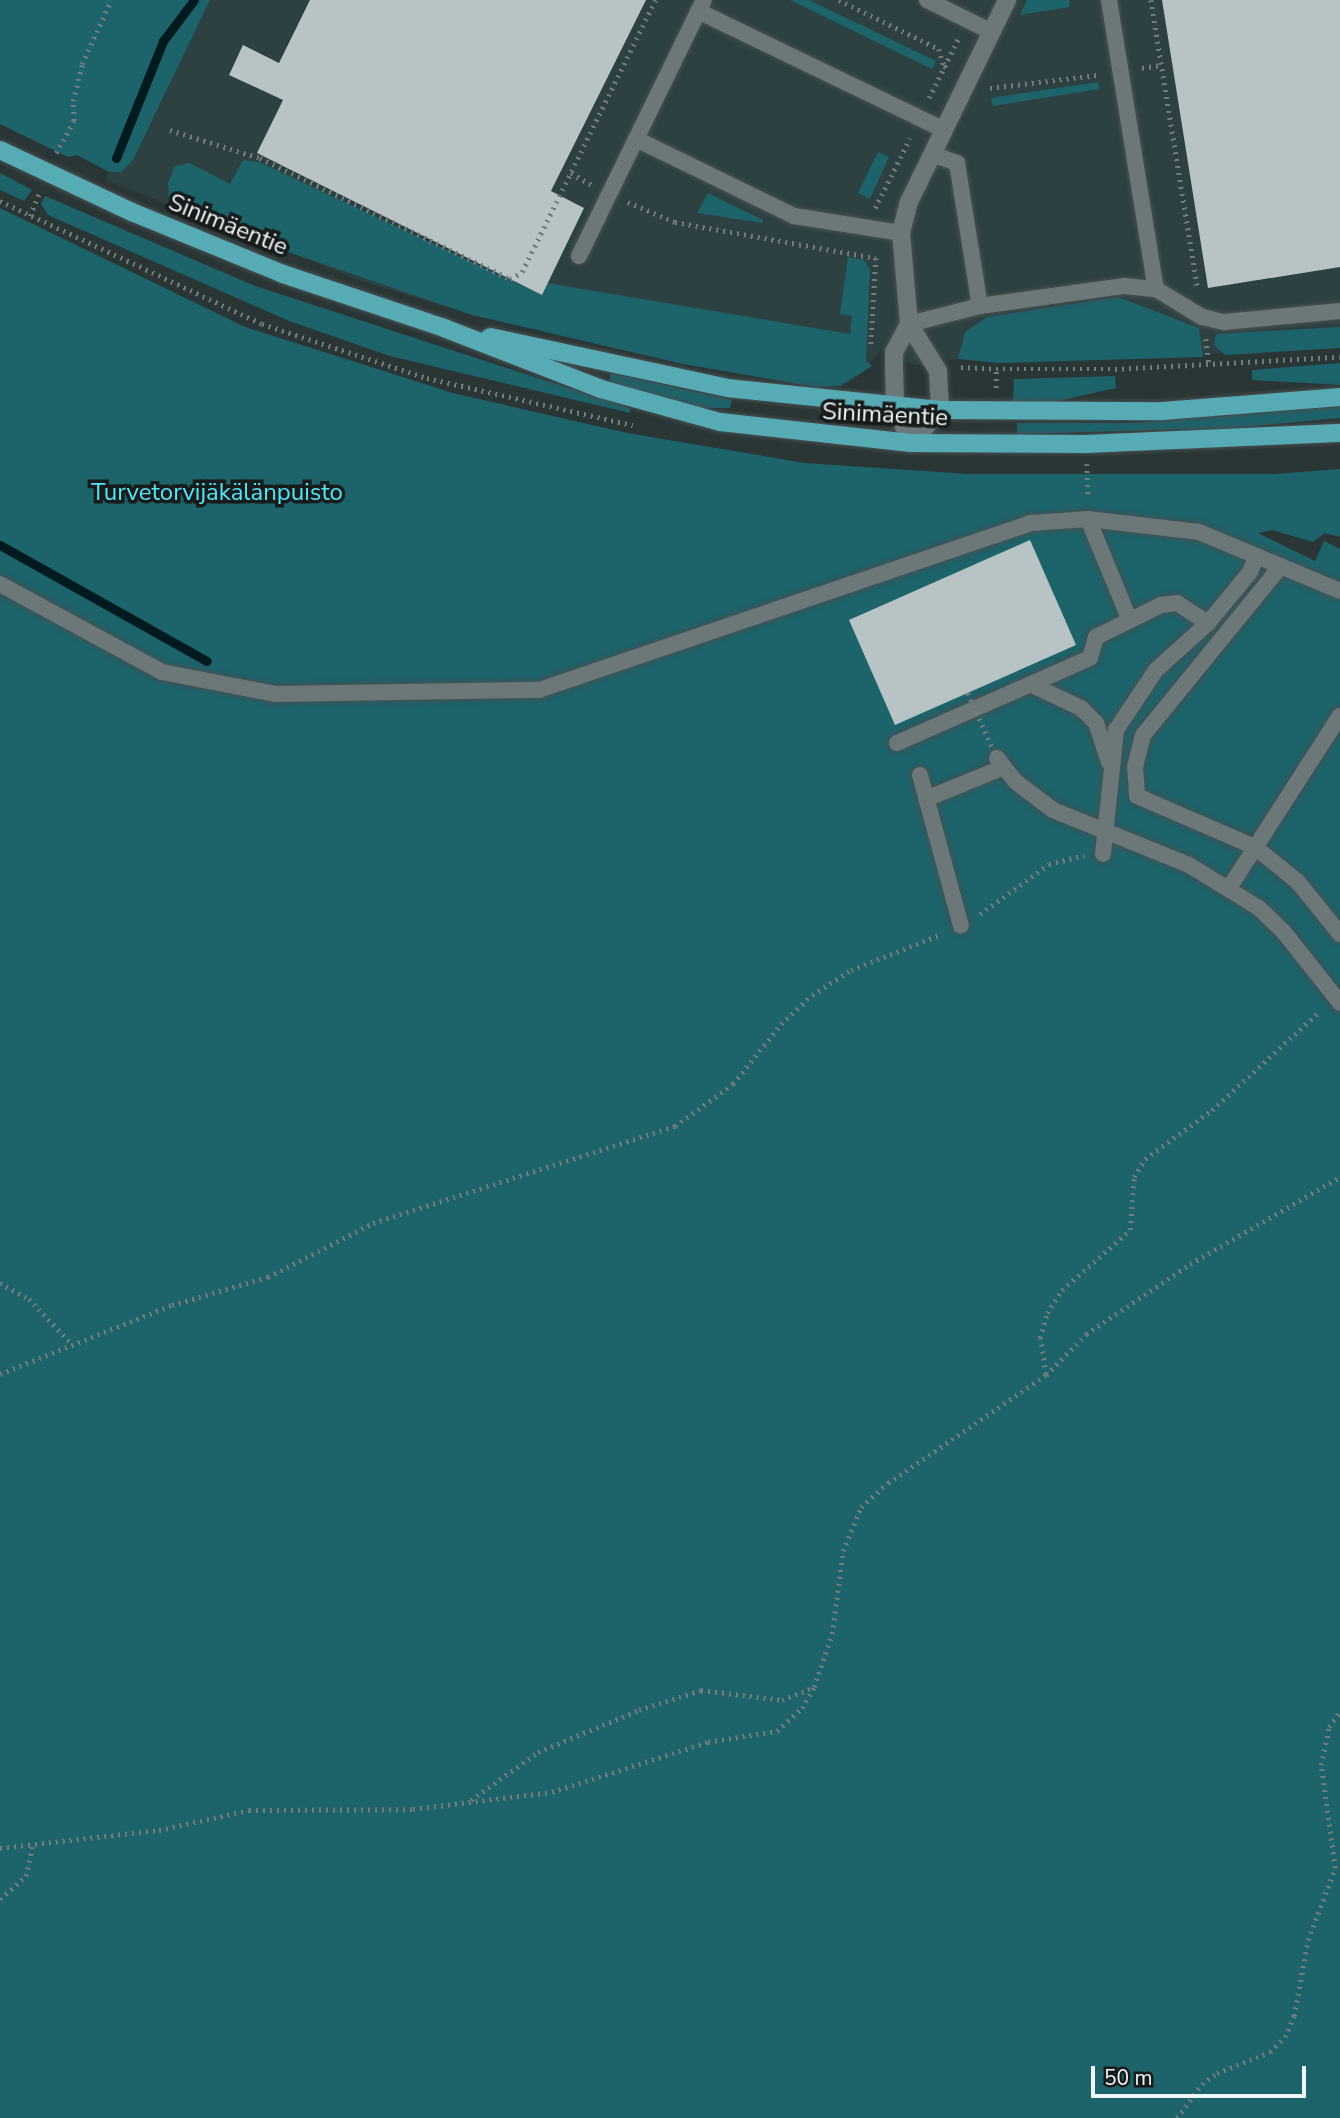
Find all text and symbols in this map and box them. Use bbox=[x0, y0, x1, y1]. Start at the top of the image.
street label: Sinimäentie bbox=[164, 188, 292, 262]
street label: Sinimäentie bbox=[821, 397, 949, 433]
park label: Turvetorvijäkälänpuisto bbox=[91, 479, 343, 507]
scale bar bbox=[1095, 2052, 1310, 2096]
text: 50 m bbox=[1104, 2064, 1153, 2092]

